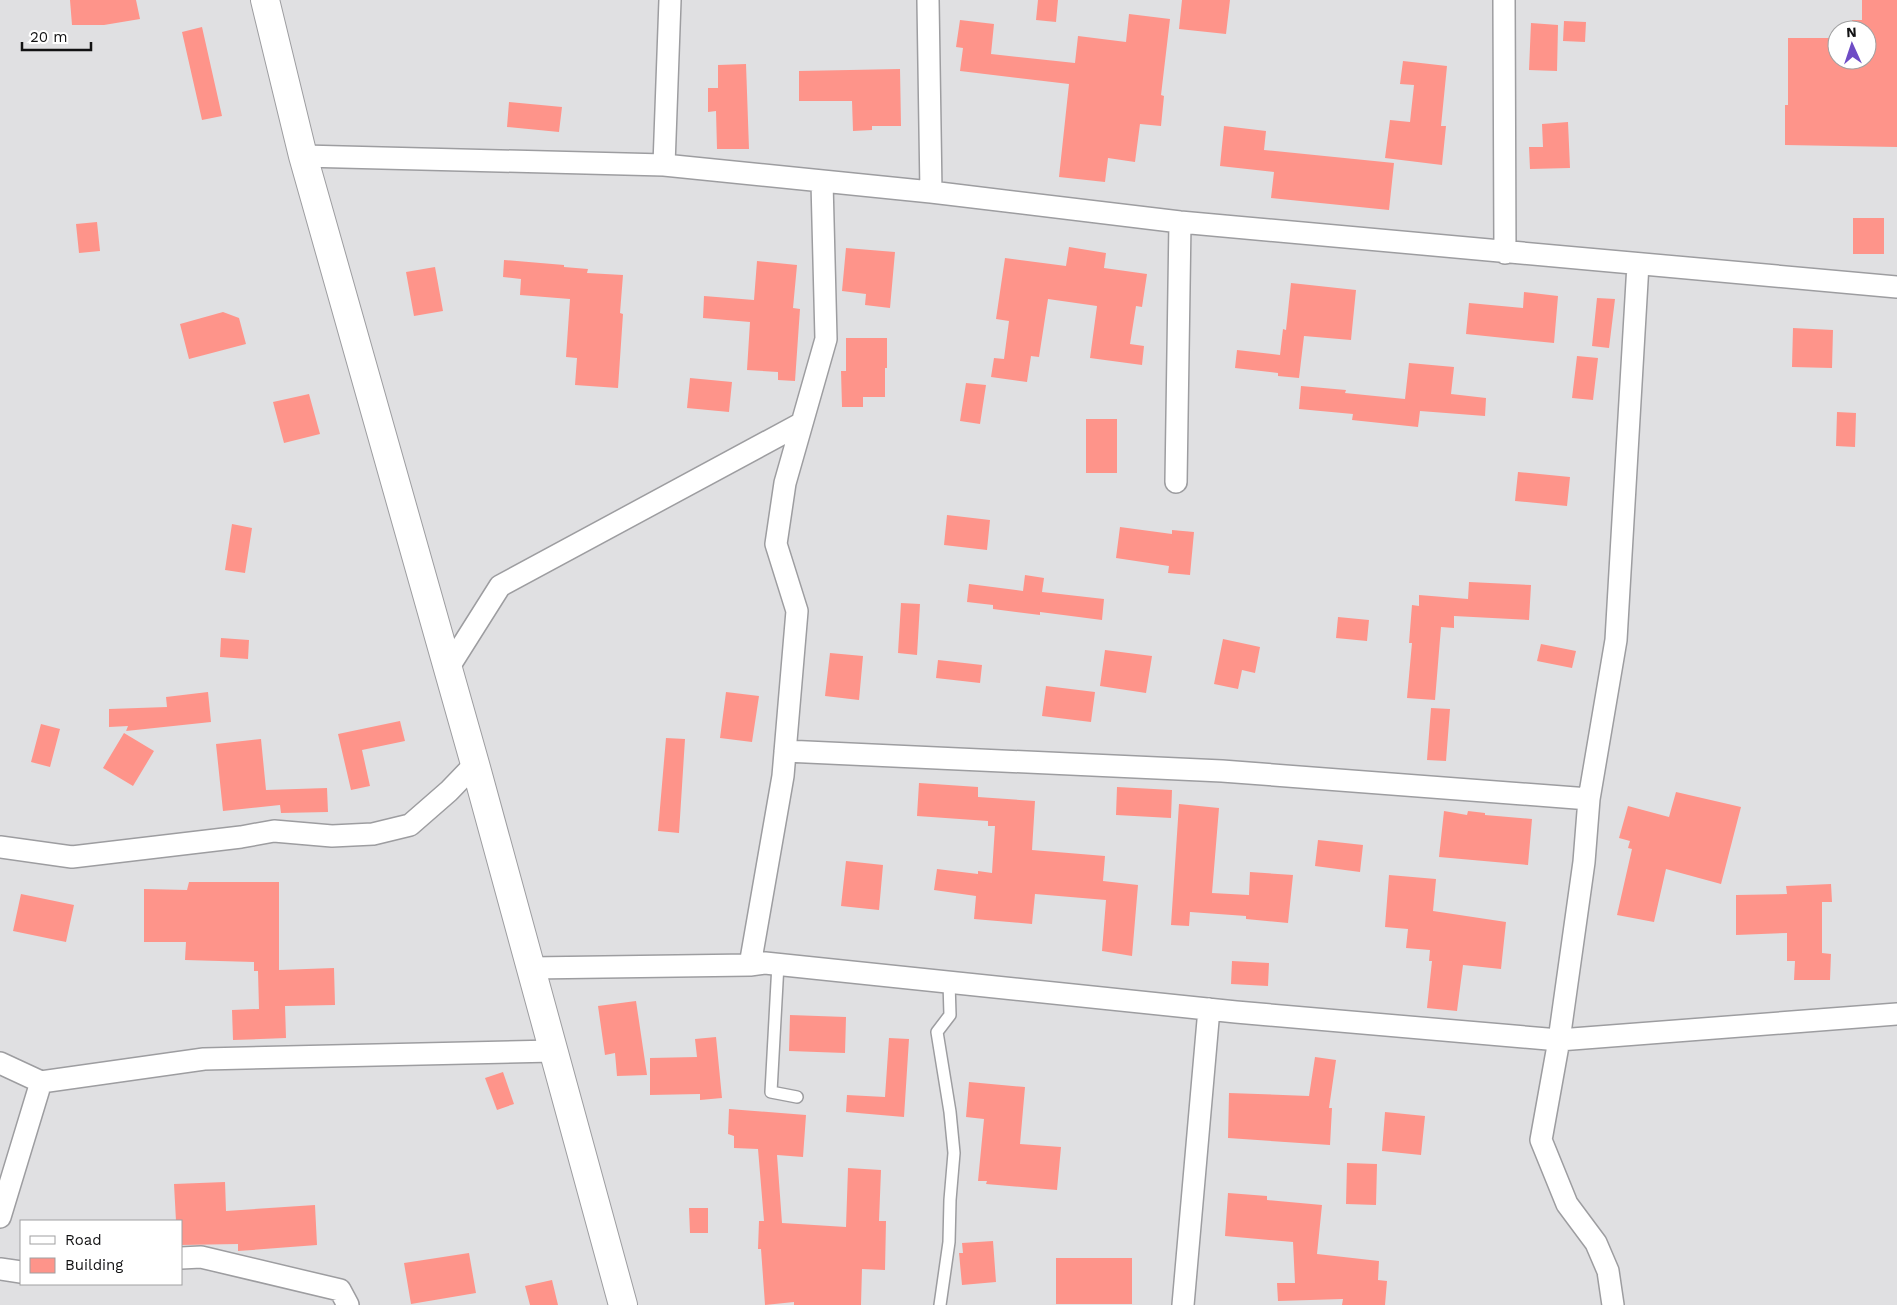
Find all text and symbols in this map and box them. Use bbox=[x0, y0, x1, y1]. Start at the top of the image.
scale bar bbox=[22, 20, 91, 52]
north arrow bbox=[1827, 20, 1877, 70]
text: N bbox=[1846, 24, 1857, 40]
text: 20 m bbox=[30, 28, 68, 46]
legend bbox=[20, 1220, 182, 1285]
text: Road bbox=[65, 1231, 102, 1249]
text: Building bbox=[65, 1256, 123, 1274]

